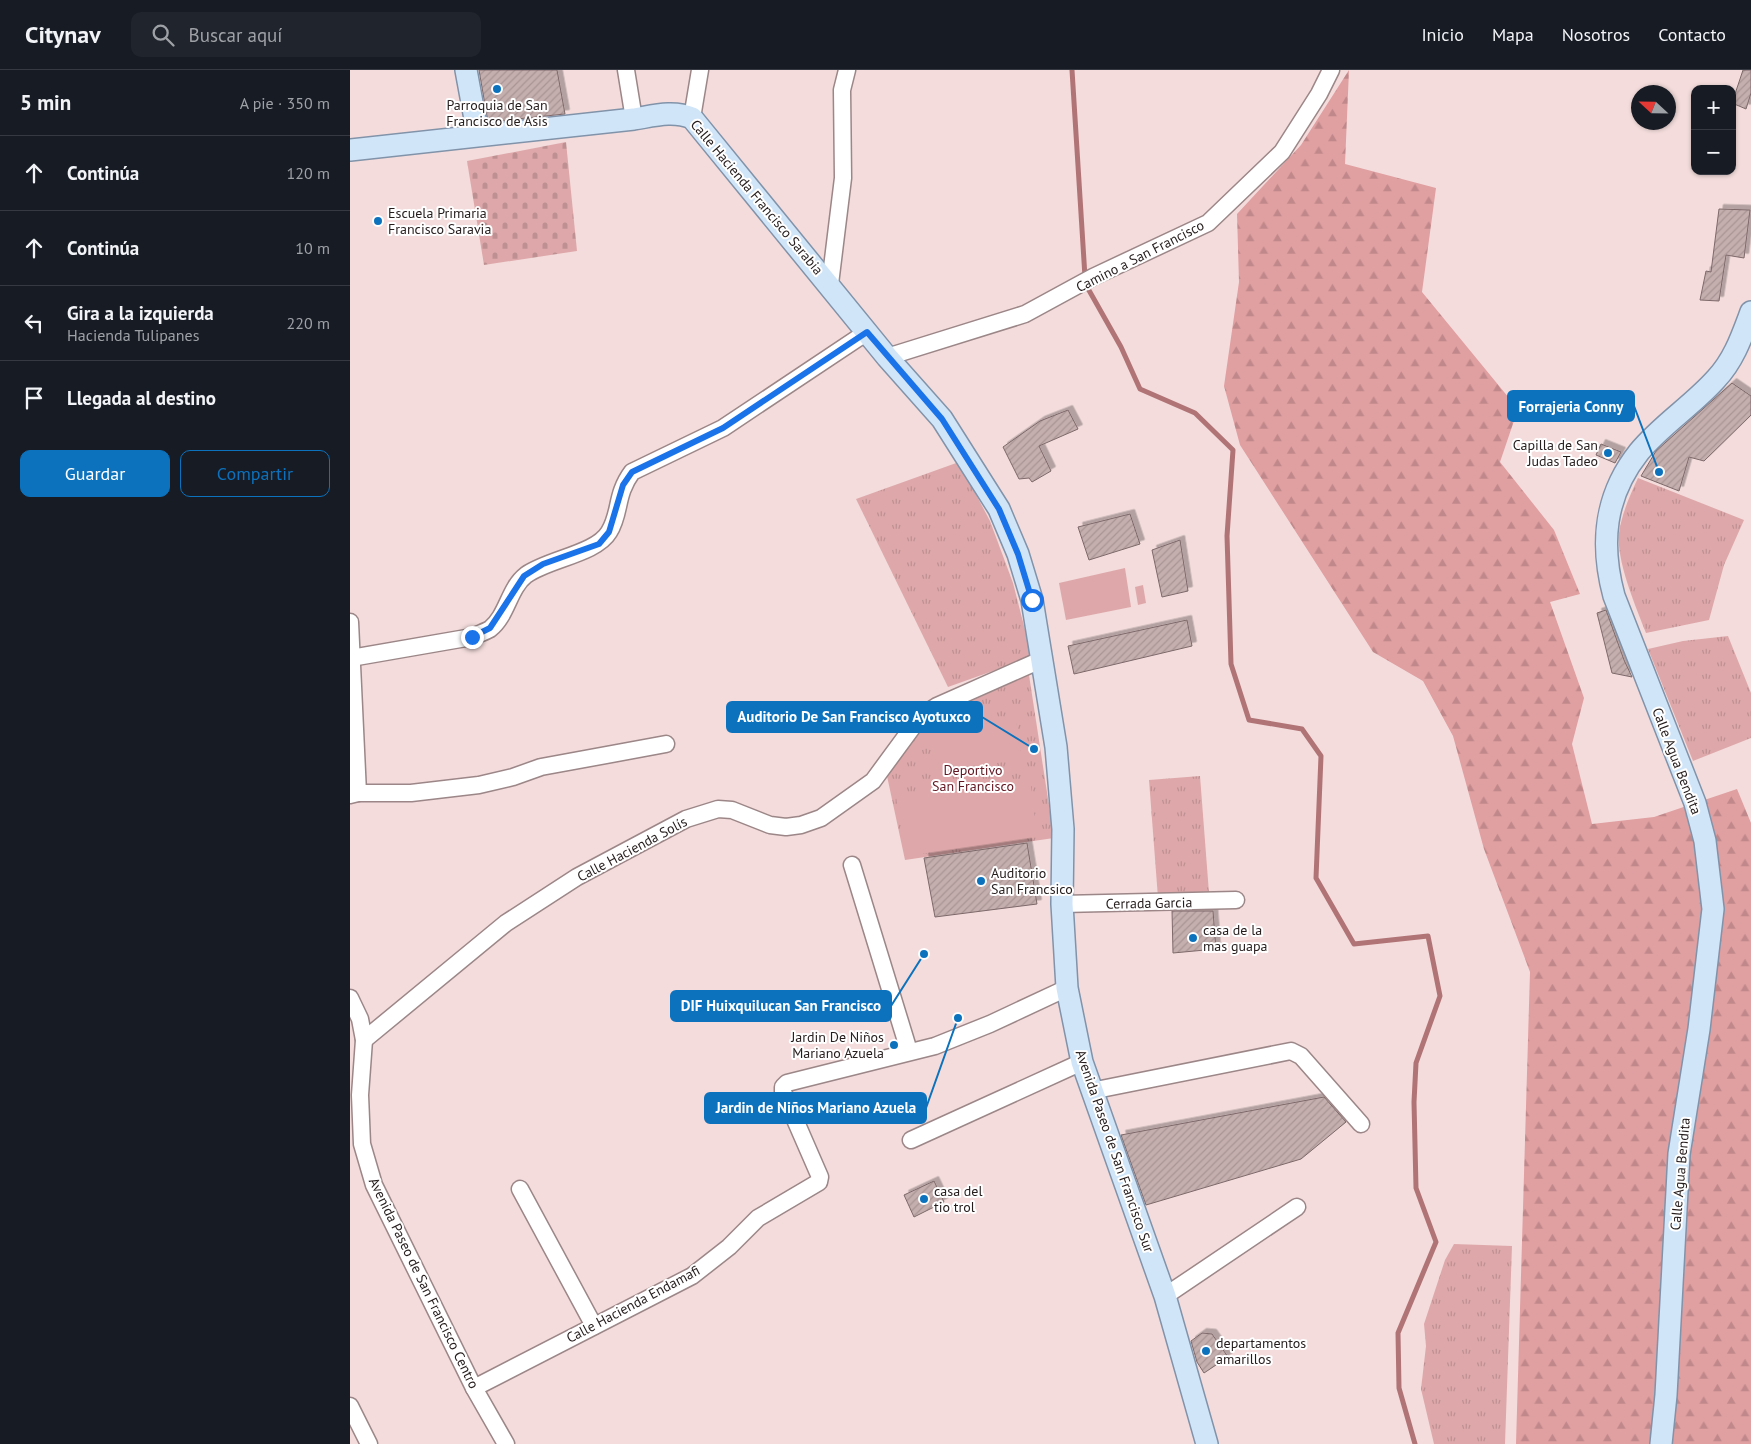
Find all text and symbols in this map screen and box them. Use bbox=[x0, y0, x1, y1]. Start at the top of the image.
search box bbox=[131, 12, 481, 57]
text: Citynav bbox=[25, 19, 101, 50]
icon: search bbox=[149, 21, 177, 49]
text: Buscar aquí bbox=[189, 23, 282, 47]
text: Inicio bbox=[1421, 23, 1464, 46]
text: Mapa bbox=[1492, 23, 1534, 46]
text: Nosotros bbox=[1562, 23, 1630, 46]
text: Contacto bbox=[1658, 23, 1726, 46]
marker: Parroquia de San Francisco de Asis bbox=[491, 83, 503, 95]
north arrow bbox=[1631, 85, 1676, 130]
map controls bbox=[1691, 85, 1736, 175]
button: + bbox=[1691, 85, 1736, 130]
text: 5 min bbox=[20, 89, 71, 116]
text: A pie · 350 m bbox=[240, 93, 330, 113]
place label: Parroquia de San Francisco de Asis bbox=[446, 96, 548, 130]
street label: Calle Hacienda Francisco Sarabia bbox=[687, 116, 827, 278]
button: − bbox=[1691, 130, 1736, 175]
icon: ahead bbox=[20, 159, 48, 187]
text: Continúa bbox=[67, 161, 139, 185]
text: 120 m bbox=[287, 163, 330, 183]
place label: Escuela Primaria Francisco Saravia bbox=[388, 204, 491, 238]
marker: Escuela Primaria Francisco Saravia bbox=[372, 215, 384, 227]
street label: Camino a San Francisco bbox=[1073, 216, 1207, 296]
icon: ahead bbox=[20, 234, 48, 262]
text: Continúa bbox=[67, 236, 139, 260]
text: 10 m bbox=[295, 238, 330, 258]
text: Gira a la izquierda bbox=[67, 301, 214, 325]
icon: left bbox=[20, 309, 48, 337]
text: 220 m bbox=[287, 313, 330, 333]
text: Hacienda Tulipanes bbox=[67, 325, 199, 345]
icon: arrive bbox=[20, 384, 48, 412]
text: Llegada al destino bbox=[67, 386, 216, 410]
callout: Forrajeria Conny bbox=[1508, 391, 1634, 421]
text: Forrajeria Conny bbox=[1518, 397, 1624, 416]
place label: Capilla de San Judas Tadeo bbox=[1513, 436, 1598, 470]
marker: Capilla de San Judas Tadeo bbox=[1602, 447, 1614, 459]
button: Guardar bbox=[20, 450, 170, 497]
button: Compartir bbox=[180, 450, 330, 497]
route start bbox=[1021, 589, 1044, 612]
route end bbox=[461, 626, 484, 649]
callout: Auditorio De San Francisco Ayotuxco bbox=[727, 702, 982, 732]
street label: Calle Agua Bendita bbox=[1648, 705, 1706, 817]
text: Auditorio De San Francisco Ayotuxco bbox=[737, 707, 971, 726]
park label: Deportivo San Francisco bbox=[932, 761, 1014, 795]
street label: Calle Hacienda Solís bbox=[574, 812, 690, 886]
place label: Auditorio San Francsico bbox=[991, 864, 1073, 898]
marker: Auditorio San Francsico bbox=[975, 875, 987, 887]
street label: Cerrada Garcia bbox=[1106, 893, 1192, 913]
place label: casa de la mas guapa bbox=[1203, 921, 1268, 955]
marker: casa de la mas guapa bbox=[1187, 932, 1199, 944]
callout: DIF Huixquilucan San Francisco bbox=[671, 991, 891, 1021]
text: DIF Huixquilucan San Francisco bbox=[681, 996, 881, 1015]
place label: Jardin De Niños Mariano Azuela bbox=[790, 1028, 884, 1062]
marker: Jardin De Niños Mariano Azuela bbox=[888, 1039, 900, 1051]
street label: Avenida Paseo de San Francisco Sur bbox=[1072, 1047, 1158, 1255]
callout: Jardin de Niños Mariano Azuela bbox=[705, 1093, 926, 1123]
text: Jardin de Niños Mariano Azuela bbox=[715, 1098, 916, 1117]
street label: Calle Agua Bendita bbox=[1666, 1117, 1694, 1231]
street label: Avenida Paseo de San Francisco Centro bbox=[365, 1175, 483, 1391]
place label: casa del tio trol bbox=[934, 1182, 983, 1216]
marker: casa del tio trol bbox=[918, 1193, 930, 1205]
street label: Calle Hacienda Endamafi bbox=[563, 1261, 703, 1347]
place label: departamentos amarillos bbox=[1216, 1334, 1306, 1368]
marker: departamentos amarillos bbox=[1200, 1345, 1212, 1357]

